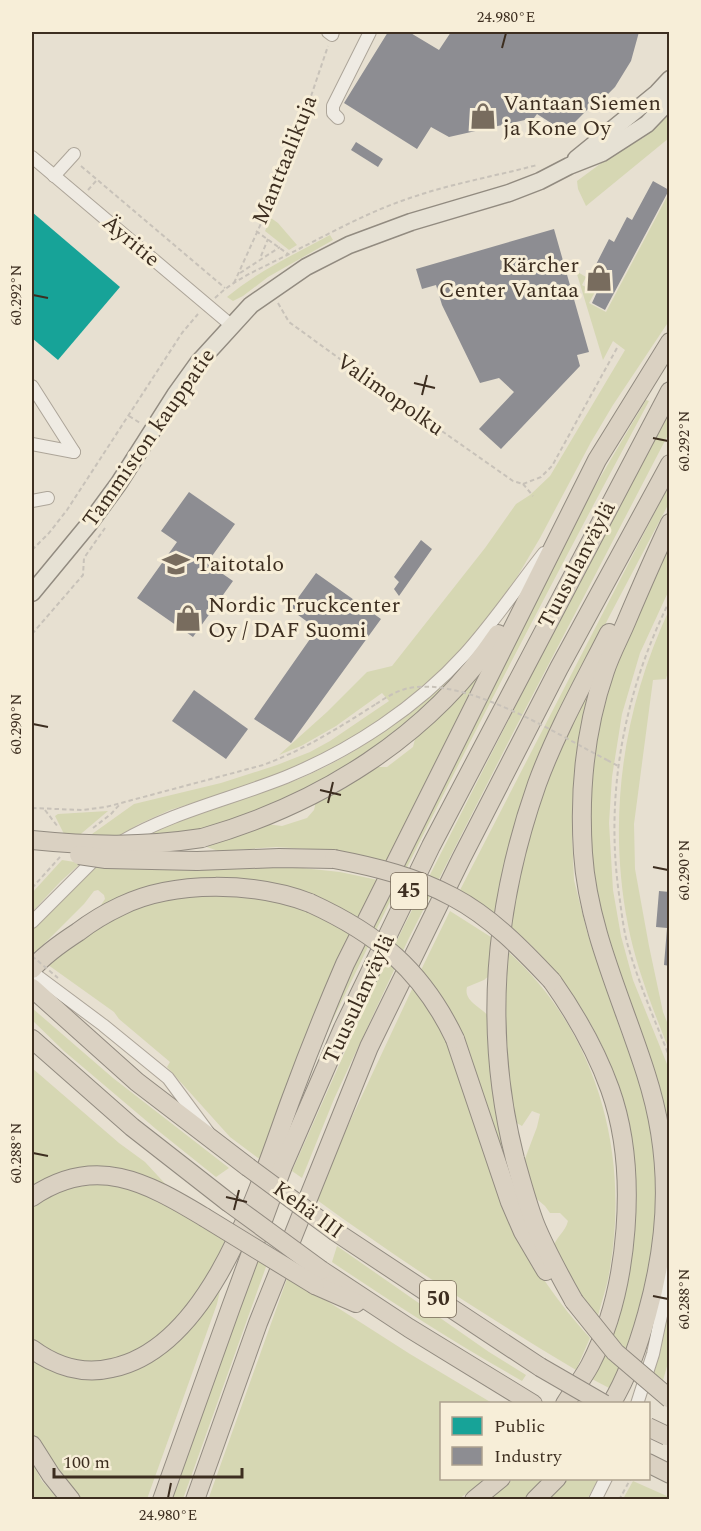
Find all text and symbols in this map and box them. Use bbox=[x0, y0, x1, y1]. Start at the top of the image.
text: 24.980°E bbox=[477, 6, 535, 29]
place label: Vantaan Siemen ja Kone Oy bbox=[503, 87, 661, 145]
street label: Manttaalikuja bbox=[244, 90, 326, 230]
shop icon: Vantaan Siemen ja Kone Oy bbox=[468, 101, 498, 131]
street label: Äyritie bbox=[95, 207, 167, 275]
place label: Kärcher Center Vantaa bbox=[439, 249, 579, 307]
shop icon: Kärcher Center Vantaa bbox=[584, 263, 614, 293]
text: 60.292°N bbox=[5, 265, 28, 325]
street label: Tammiston kauppatie bbox=[74, 341, 224, 535]
street label: Valimopolku bbox=[329, 346, 451, 444]
text: 60.292°N bbox=[673, 411, 696, 471]
street label: Tuusulanväylä bbox=[530, 495, 625, 635]
place label: Taitotalo bbox=[196, 548, 284, 581]
school or university icon: Taitotalo bbox=[161, 549, 191, 579]
place label: Nordic Truckcenter Oy / DAF Suomi bbox=[208, 589, 400, 647]
shop icon: Nordic Truckcenter Oy / DAF Suomi bbox=[173, 603, 203, 633]
text: 60.290°N bbox=[5, 694, 28, 754]
text: 60.290°N bbox=[673, 840, 696, 900]
road number: 45 bbox=[391, 873, 427, 909]
street label: Tuusulanväylä bbox=[314, 928, 404, 1069]
text: 60.288°N bbox=[5, 1123, 28, 1183]
street label: Kehä III bbox=[266, 1173, 350, 1247]
text: 60.288°N bbox=[673, 1269, 696, 1329]
road number: 50 bbox=[420, 1281, 456, 1317]
legend bbox=[440, 1402, 650, 1480]
text: Public bbox=[494, 1413, 545, 1440]
scale bar bbox=[54, 1441, 242, 1479]
text: Industry bbox=[494, 1443, 563, 1470]
text: 100 m bbox=[63, 1449, 110, 1476]
text: 24.980°E bbox=[139, 1504, 197, 1527]

